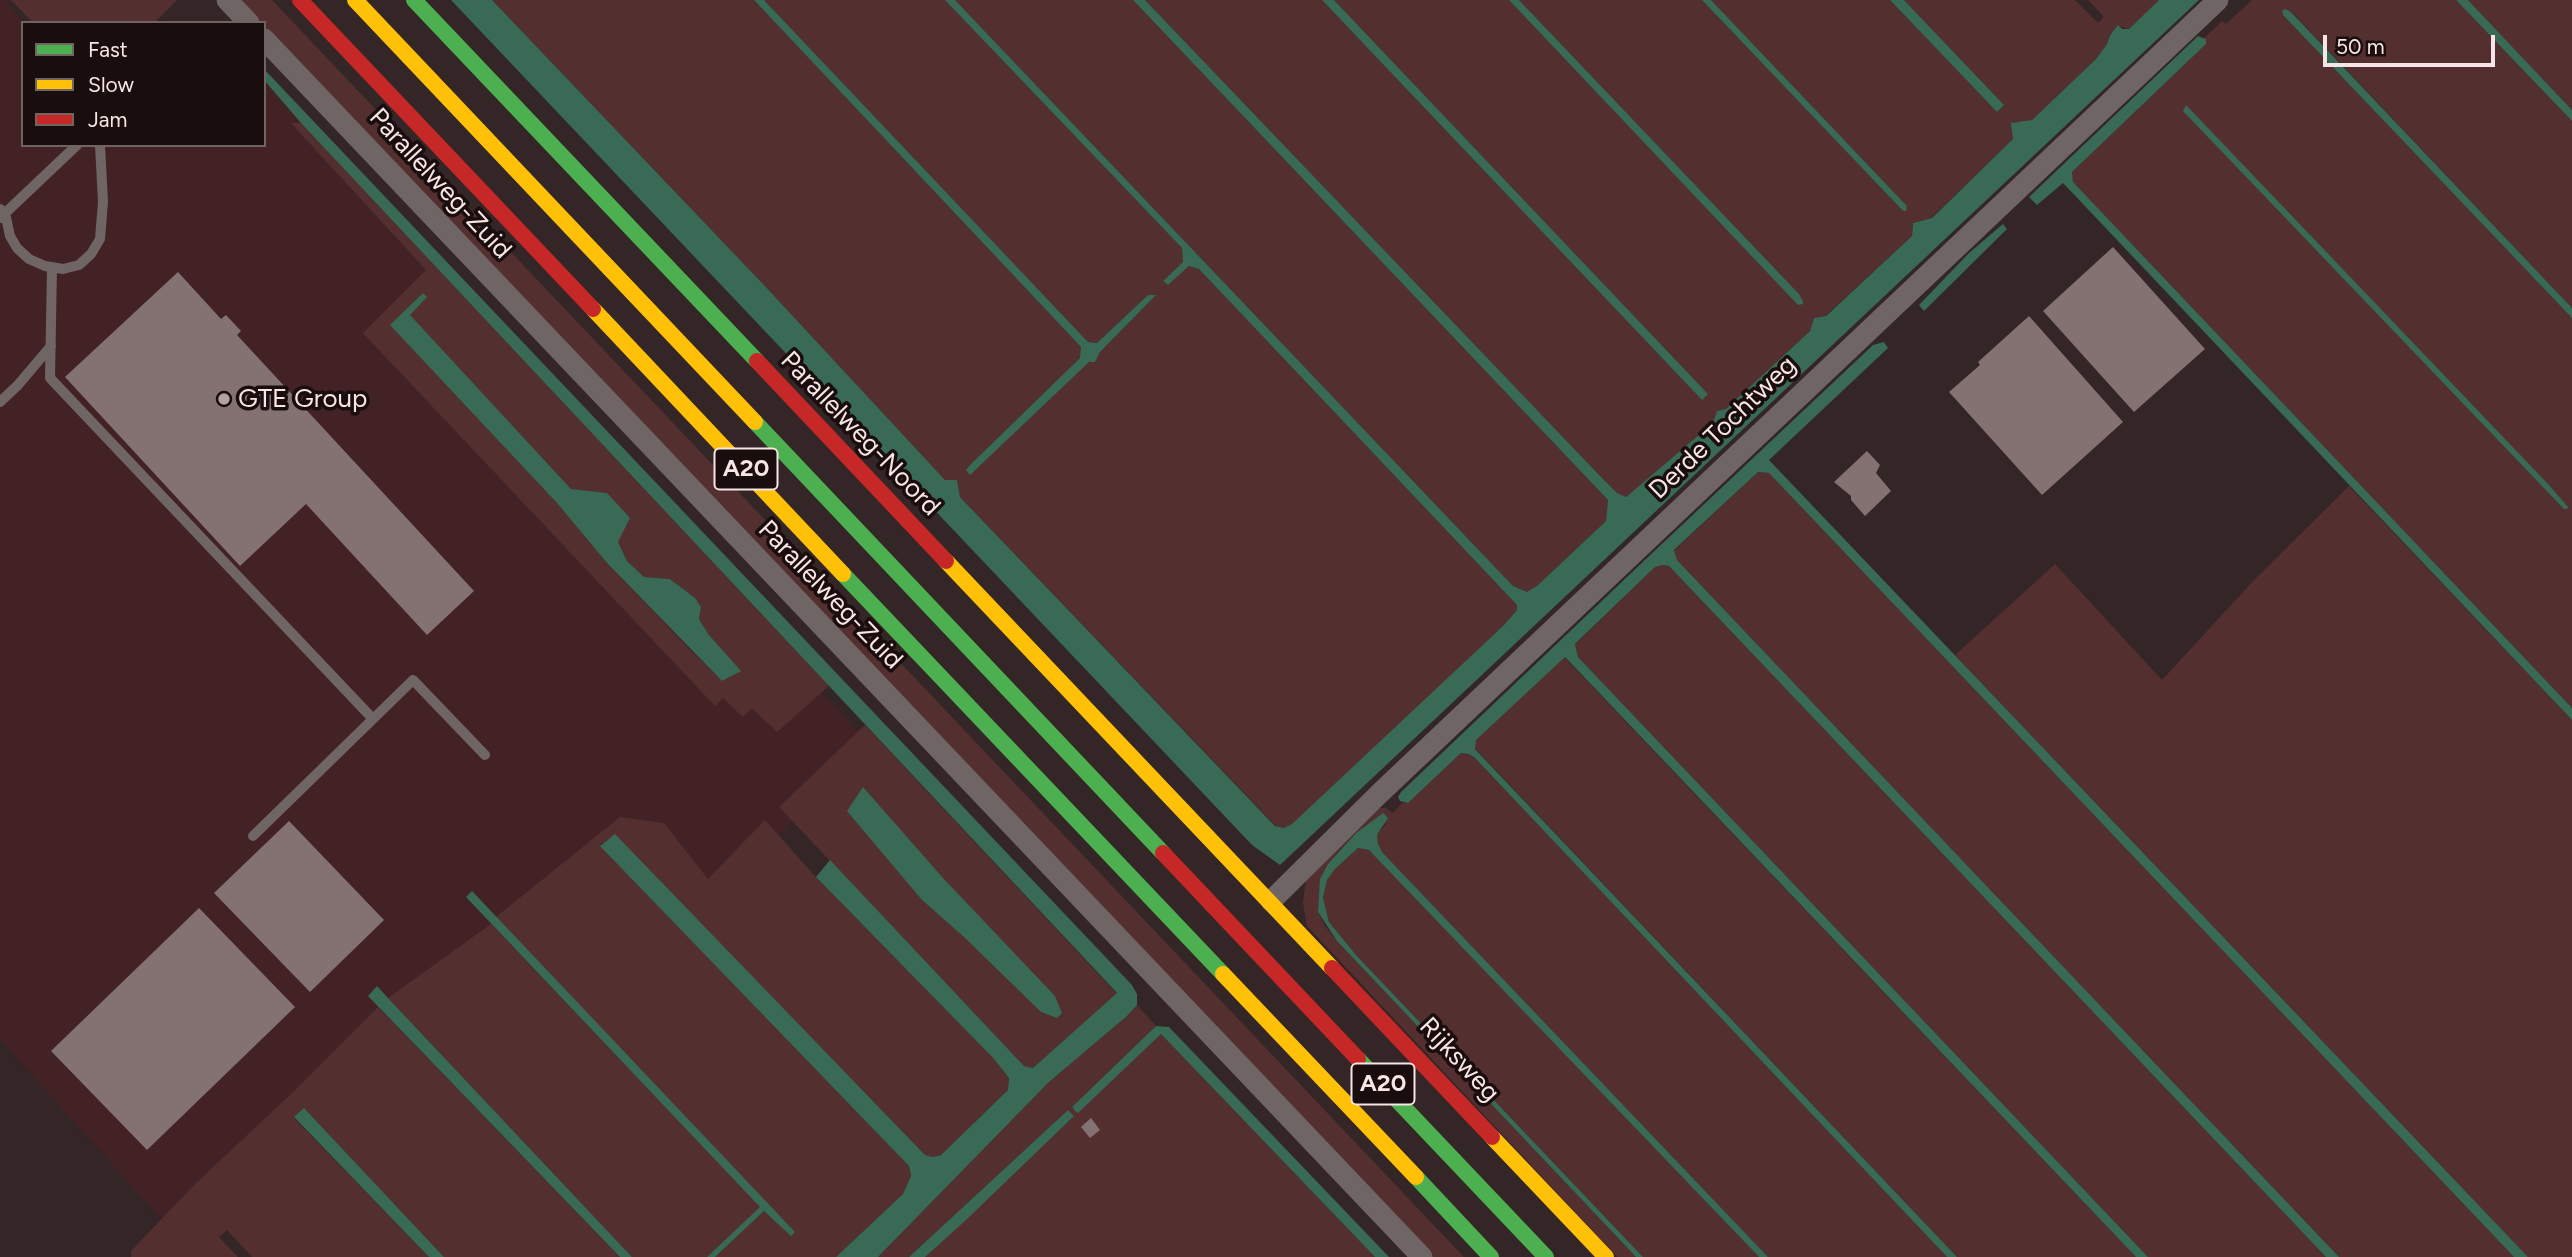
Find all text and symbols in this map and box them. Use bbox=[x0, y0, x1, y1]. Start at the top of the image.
legend bbox=[21, 21, 266, 147]
scale bar bbox=[2327, 21, 2498, 65]
text: 50 m bbox=[2336, 34, 2385, 59]
text: Fast bbox=[88, 37, 128, 62]
text: Slow bbox=[88, 72, 134, 97]
street label: Parallelweg-Zuid bbox=[362, 102, 518, 266]
text: Jam bbox=[88, 107, 127, 132]
street label: Parallelweg-Noord bbox=[774, 345, 946, 523]
street label: Derde Tochtweg bbox=[1643, 350, 1803, 506]
place label: GTE Group bbox=[238, 383, 367, 415]
marker: GTE Group bbox=[216, 391, 232, 407]
road number: A20 bbox=[714, 448, 778, 490]
street label: Parallelweg-Zuid bbox=[751, 514, 909, 676]
street label: Rijksweg bbox=[1412, 1011, 1506, 1109]
road number: A20 bbox=[1352, 1064, 1414, 1104]

